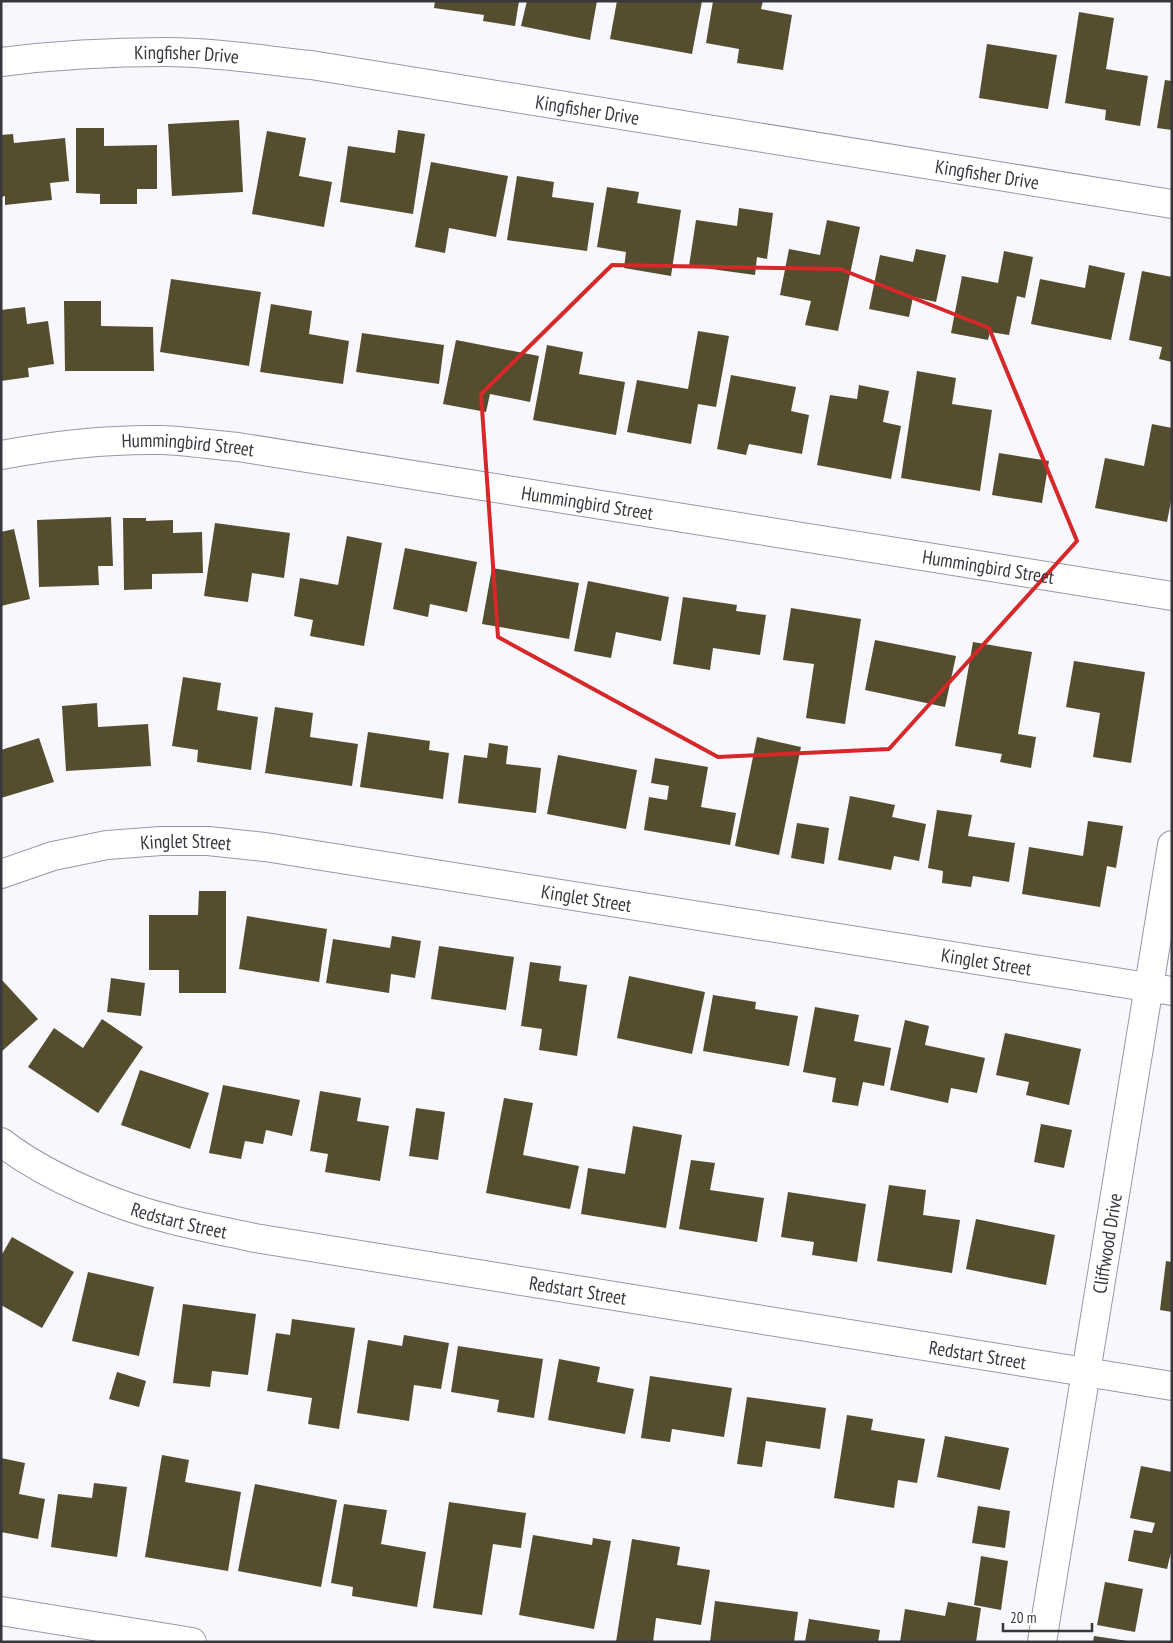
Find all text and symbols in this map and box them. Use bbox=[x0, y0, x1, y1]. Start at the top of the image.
street label: Kingfisher Drive bbox=[134, 40, 240, 69]
street label: Kingfisher Drive bbox=[534, 89, 641, 130]
street label: Kingfisher Drive bbox=[934, 154, 1041, 194]
street label: Hummingbird Street bbox=[121, 428, 257, 462]
street label: Hummingbird Street bbox=[520, 480, 656, 525]
street label: Hummingbird Street bbox=[921, 544, 1057, 589]
street label: Kinglet Street bbox=[139, 829, 233, 855]
street label: Kinglet Street bbox=[540, 879, 634, 917]
street label: Kinglet Street bbox=[940, 943, 1034, 981]
street label: Cliffwood Drive bbox=[1087, 1191, 1127, 1295]
street label: Redstart Street bbox=[128, 1197, 230, 1244]
street label: Redstart Street bbox=[527, 1270, 629, 1310]
street label: Redstart Street bbox=[927, 1335, 1029, 1374]
scale bar bbox=[1003, 1600, 1092, 1632]
text: 20 m bbox=[1010, 1608, 1036, 1627]

